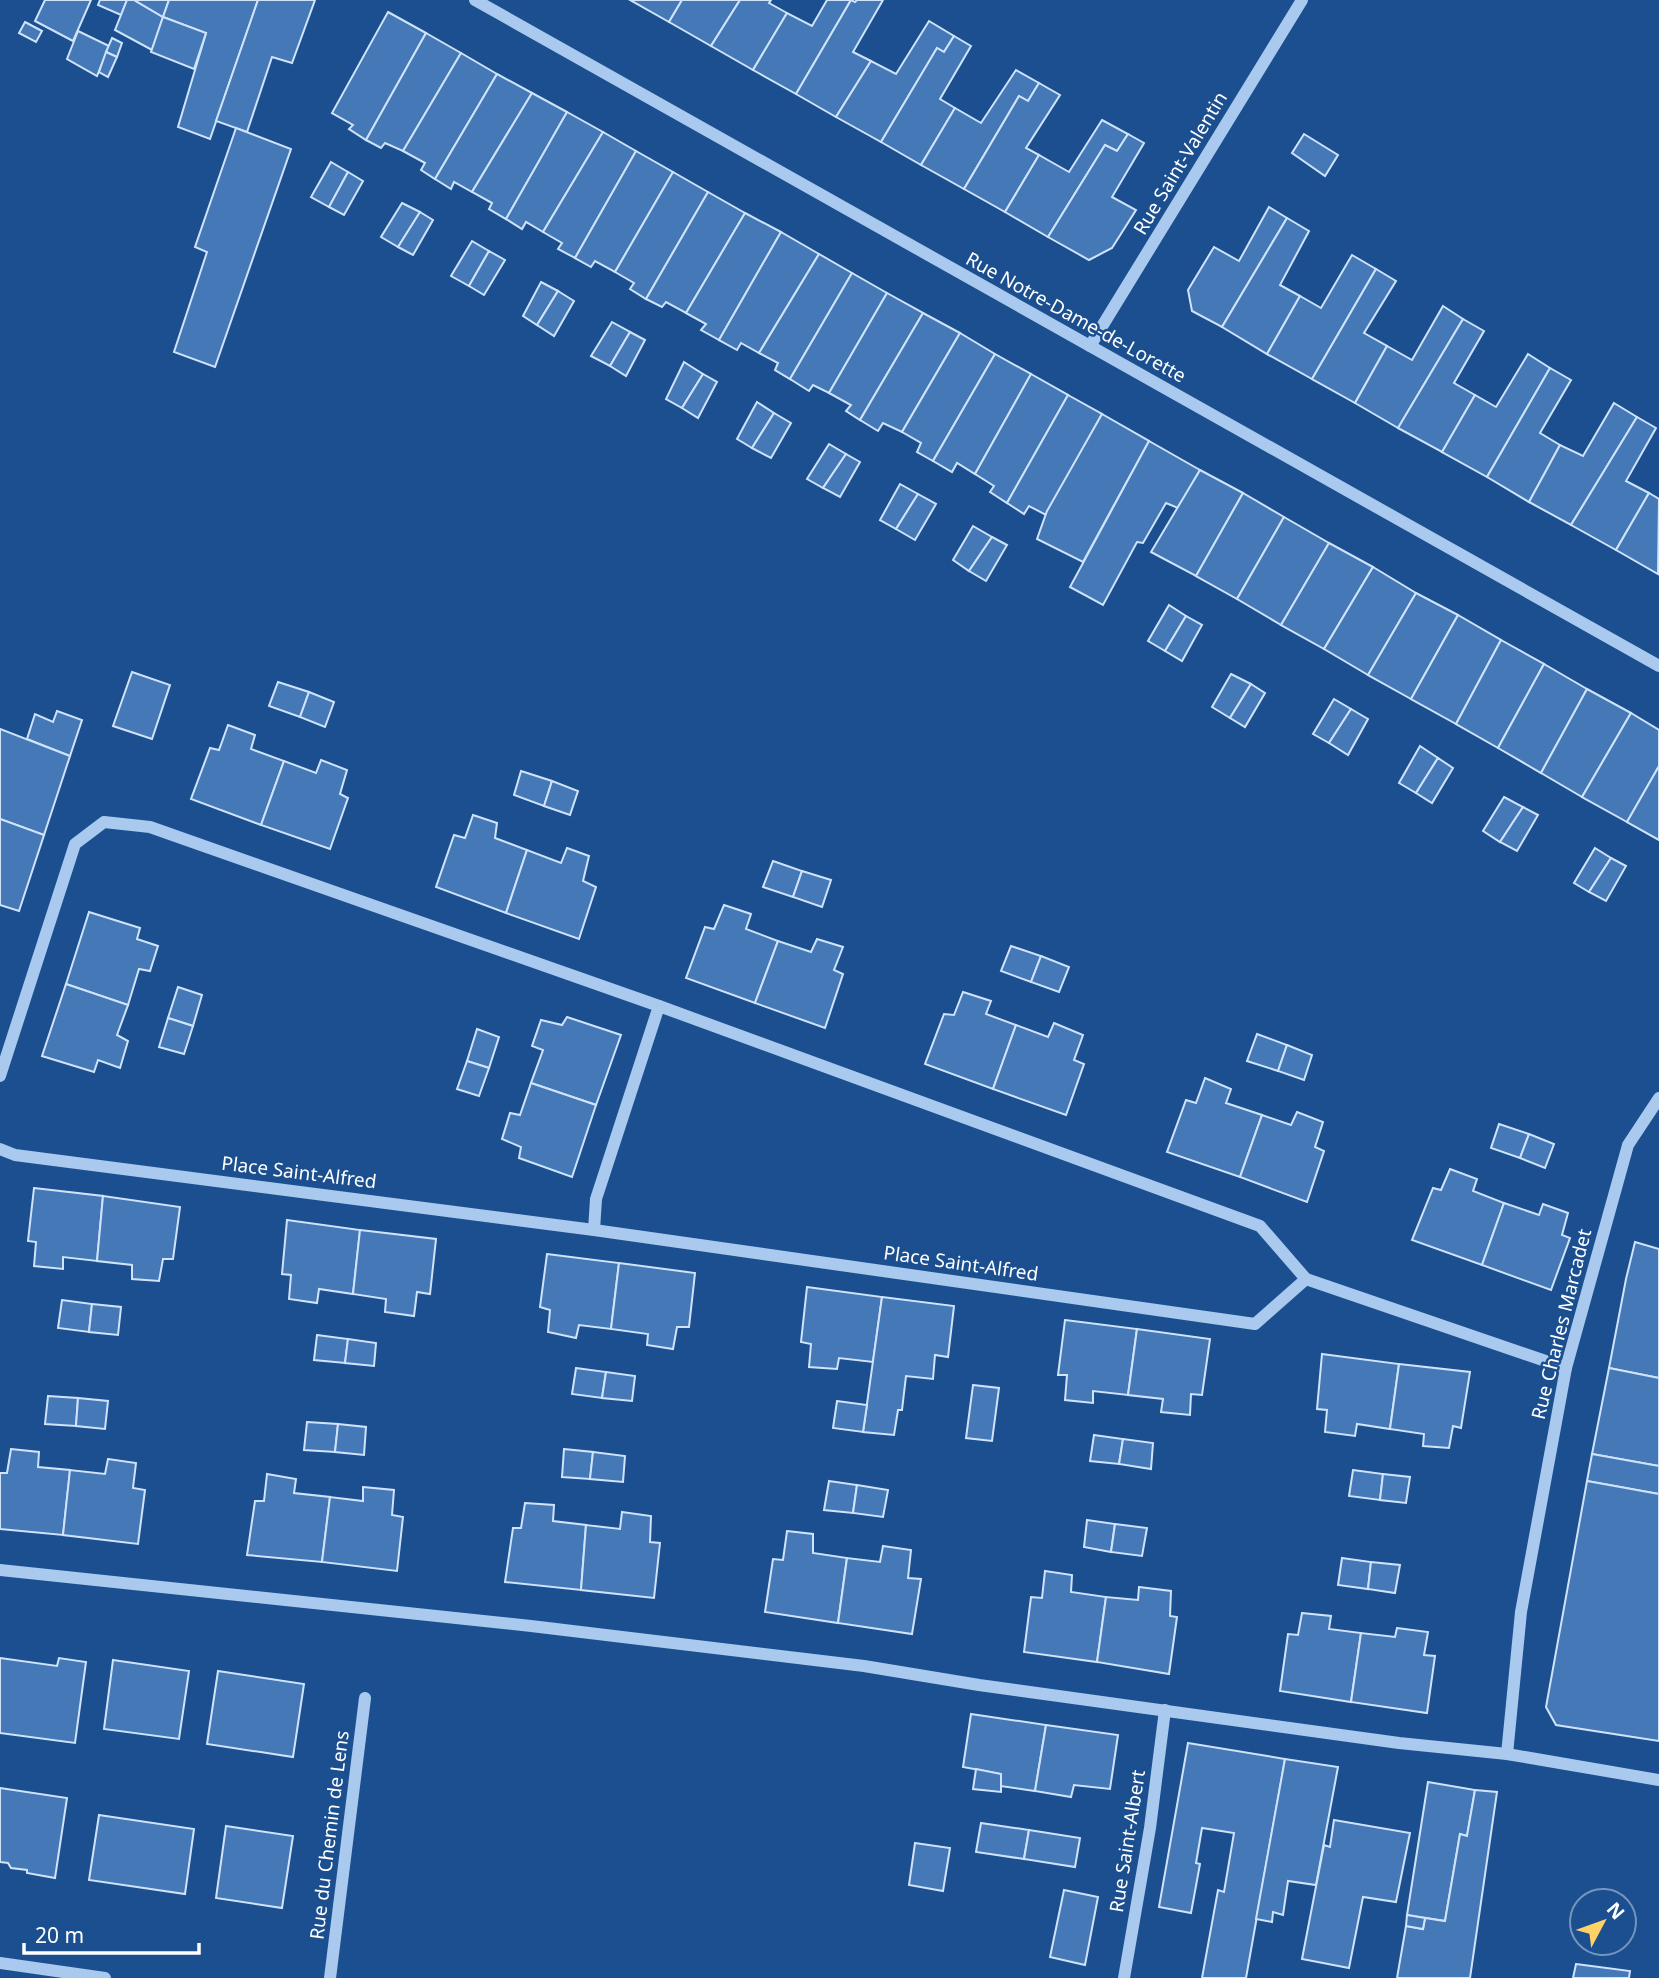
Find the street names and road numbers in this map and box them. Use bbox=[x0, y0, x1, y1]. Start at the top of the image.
street label: Rue Saint-Valentin bbox=[1127, 87, 1233, 239]
street label: Rue Notre-Dame-de-Lorette bbox=[961, 246, 1191, 388]
street label: Place Saint-Alfred bbox=[220, 1150, 378, 1194]
street label: Rue Charles Marcadet bbox=[1525, 1226, 1597, 1422]
street label: Place Saint-Alfred bbox=[882, 1239, 1040, 1287]
street label: Rue du Chemin de Lens bbox=[303, 1729, 355, 1941]
street label: Rue Saint-Albert bbox=[1103, 1768, 1151, 1914]

